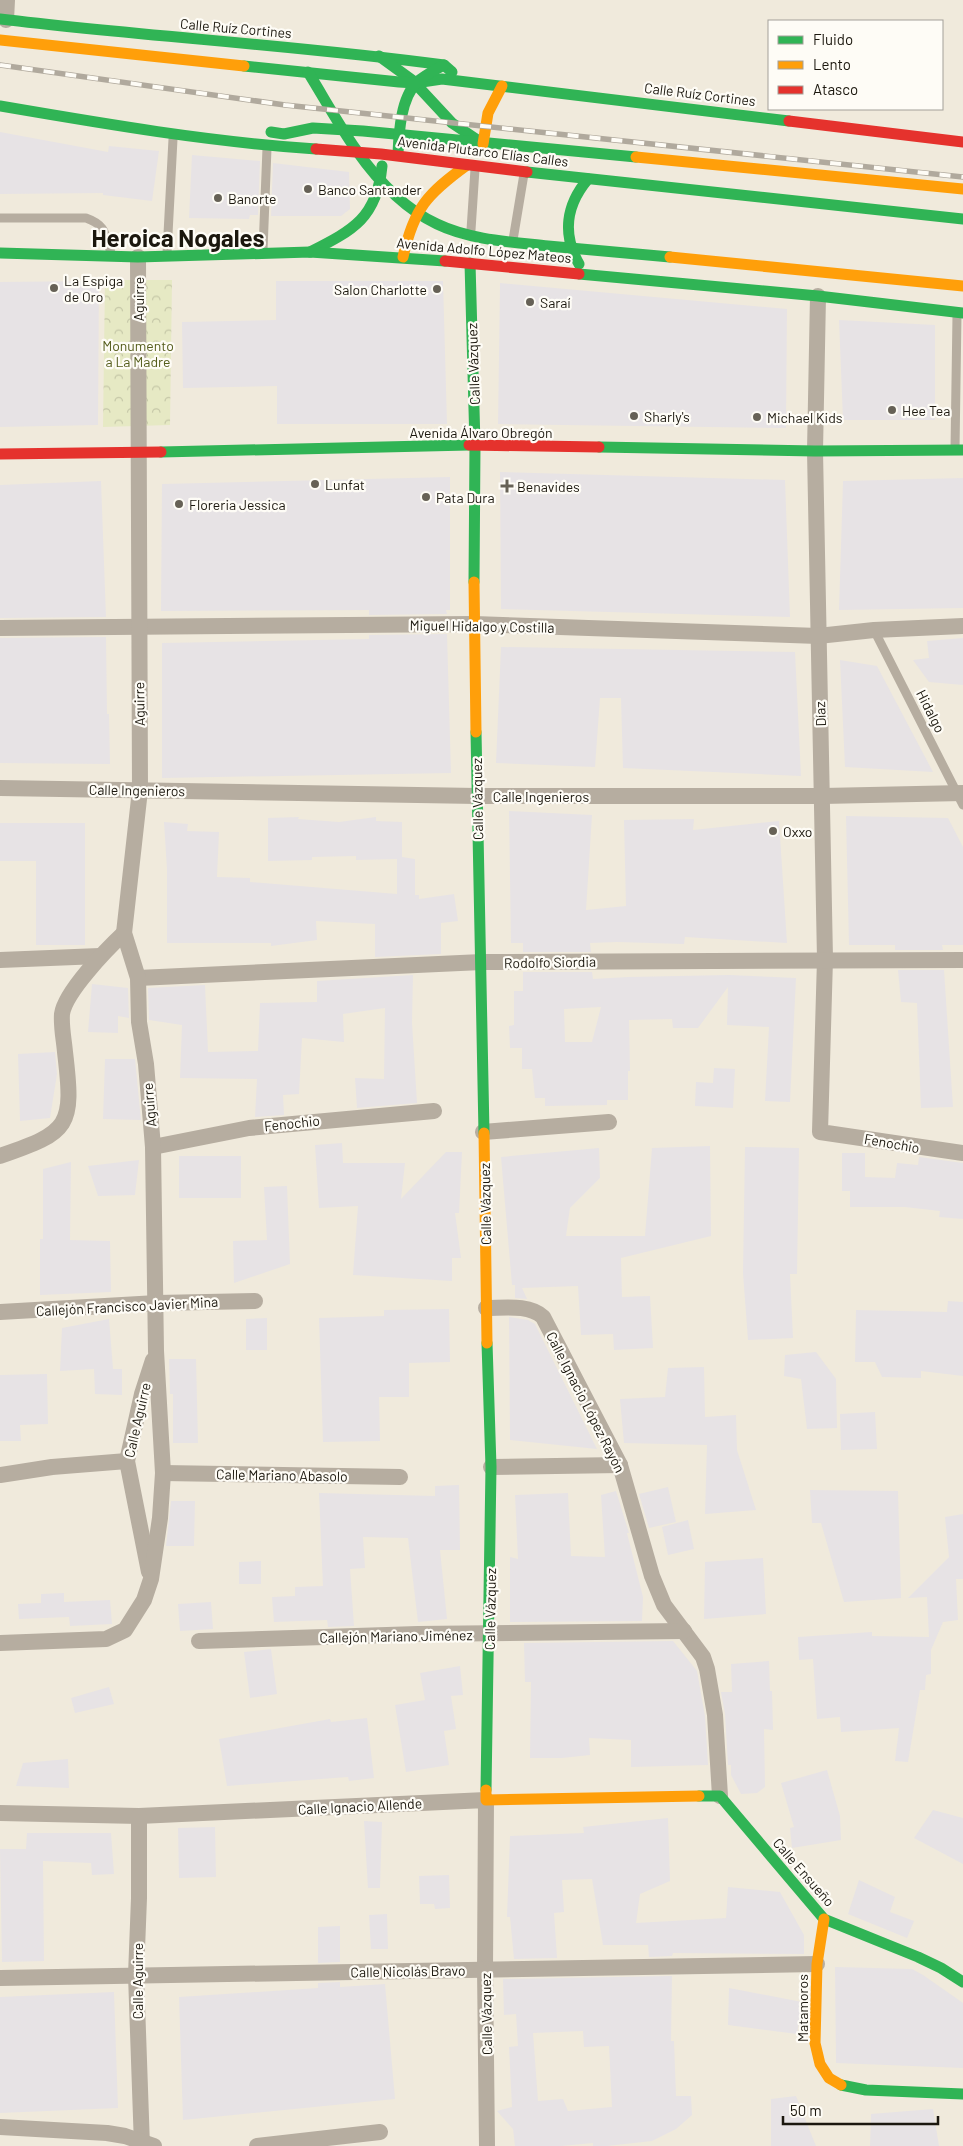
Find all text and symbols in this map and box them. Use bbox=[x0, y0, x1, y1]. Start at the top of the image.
street label: Calle Ruíz Cortines bbox=[180, 15, 293, 41]
legend bbox=[768, 20, 943, 110]
text: Fluido bbox=[813, 30, 853, 48]
text: Lento bbox=[813, 55, 851, 73]
street label: Calle Ruíz Cortines bbox=[643, 79, 757, 109]
text: Atasco bbox=[813, 80, 858, 98]
street label: Avenida Plutarco Elías Calles bbox=[397, 132, 570, 170]
place label: Banco Santander bbox=[318, 181, 422, 198]
marker: Banco Santander bbox=[302, 183, 314, 195]
place label: Banorte bbox=[228, 190, 277, 207]
marker: Banorte bbox=[212, 192, 224, 204]
district label: Heroica Nogales bbox=[91, 223, 265, 252]
street label: Avenida Adolfo López Mateos bbox=[396, 234, 572, 266]
place label: La Espiga de Oro bbox=[64, 272, 123, 305]
street label: Aguirre bbox=[130, 277, 147, 321]
place label: Salon Charlotte bbox=[334, 281, 427, 298]
marker: La Espiga de Oro bbox=[48, 282, 60, 294]
marker: Salon Charlotte bbox=[431, 283, 443, 295]
place label: Saraí bbox=[540, 294, 571, 311]
marker: Saraí bbox=[524, 296, 536, 308]
street label: Calle Vázquez bbox=[463, 323, 483, 405]
park label: Monumento a La Madre bbox=[102, 337, 174, 370]
place label: Hee Tea bbox=[902, 402, 950, 419]
marker: Hee Tea bbox=[886, 404, 898, 416]
place label: Sharly's bbox=[644, 408, 690, 425]
place label: Michael Kids bbox=[767, 409, 843, 426]
marker: Sharly's bbox=[628, 410, 640, 422]
marker: Michael Kids bbox=[751, 411, 763, 423]
street label: Avenida Álvaro Obregón bbox=[410, 424, 552, 441]
place label: Lunfat bbox=[325, 476, 365, 493]
marker: Lunfat bbox=[309, 478, 321, 490]
place label: Benavides bbox=[517, 478, 580, 495]
marker: Benavides bbox=[501, 480, 513, 492]
place label: Pata Dura bbox=[436, 489, 495, 506]
marker: Pata Dura bbox=[420, 491, 432, 503]
place label: Floreria Jessica bbox=[189, 496, 286, 513]
marker: Floreria Jessica bbox=[173, 498, 185, 510]
street label: Miguel Hidalgo y Costilla bbox=[409, 616, 555, 636]
street label: Aguirre bbox=[130, 682, 148, 726]
street label: Hidalgo bbox=[913, 687, 949, 735]
street label: Díaz bbox=[811, 701, 829, 727]
street label: Calle Vázquez bbox=[468, 758, 486, 840]
street label: Calle Ingenieros bbox=[89, 781, 186, 799]
street label: Calle Ingenieros bbox=[493, 788, 589, 805]
place label: Oxxo bbox=[783, 823, 812, 840]
marker: Oxxo bbox=[767, 825, 779, 837]
street label: Rodolfo Siordia bbox=[504, 953, 596, 971]
street label: Aguirre bbox=[139, 1082, 159, 1128]
street label: Fenochio bbox=[263, 1112, 321, 1134]
street label: Fenochio bbox=[863, 1130, 921, 1156]
street label: Calle Vázquez bbox=[476, 1163, 494, 1245]
street label: Callejón Francisco Javier Mina bbox=[35, 1293, 219, 1319]
street label: Calle Ignacio López Rayón bbox=[543, 1329, 629, 1475]
street label: Calle Aguirre bbox=[120, 1381, 154, 1459]
street label: Calle Mariano Abasolo bbox=[216, 1465, 348, 1485]
street label: Calle Vázquez bbox=[481, 1568, 499, 1650]
street label: Callejón Mariano Jiménez bbox=[319, 1626, 473, 1646]
street label: Calle Ignacio Allende bbox=[297, 1794, 423, 1818]
street label: Calle Ensueño bbox=[770, 1834, 838, 1910]
street label: Calle Aguirre bbox=[129, 1943, 146, 2019]
street label: Calle Nicolás Bravo bbox=[350, 1961, 466, 1981]
street label: Calle Vázquez bbox=[477, 1973, 495, 2055]
street label: Matamoros bbox=[794, 1974, 811, 2042]
scale bar bbox=[783, 2094, 938, 2126]
text: 50 m bbox=[790, 2101, 822, 2119]

